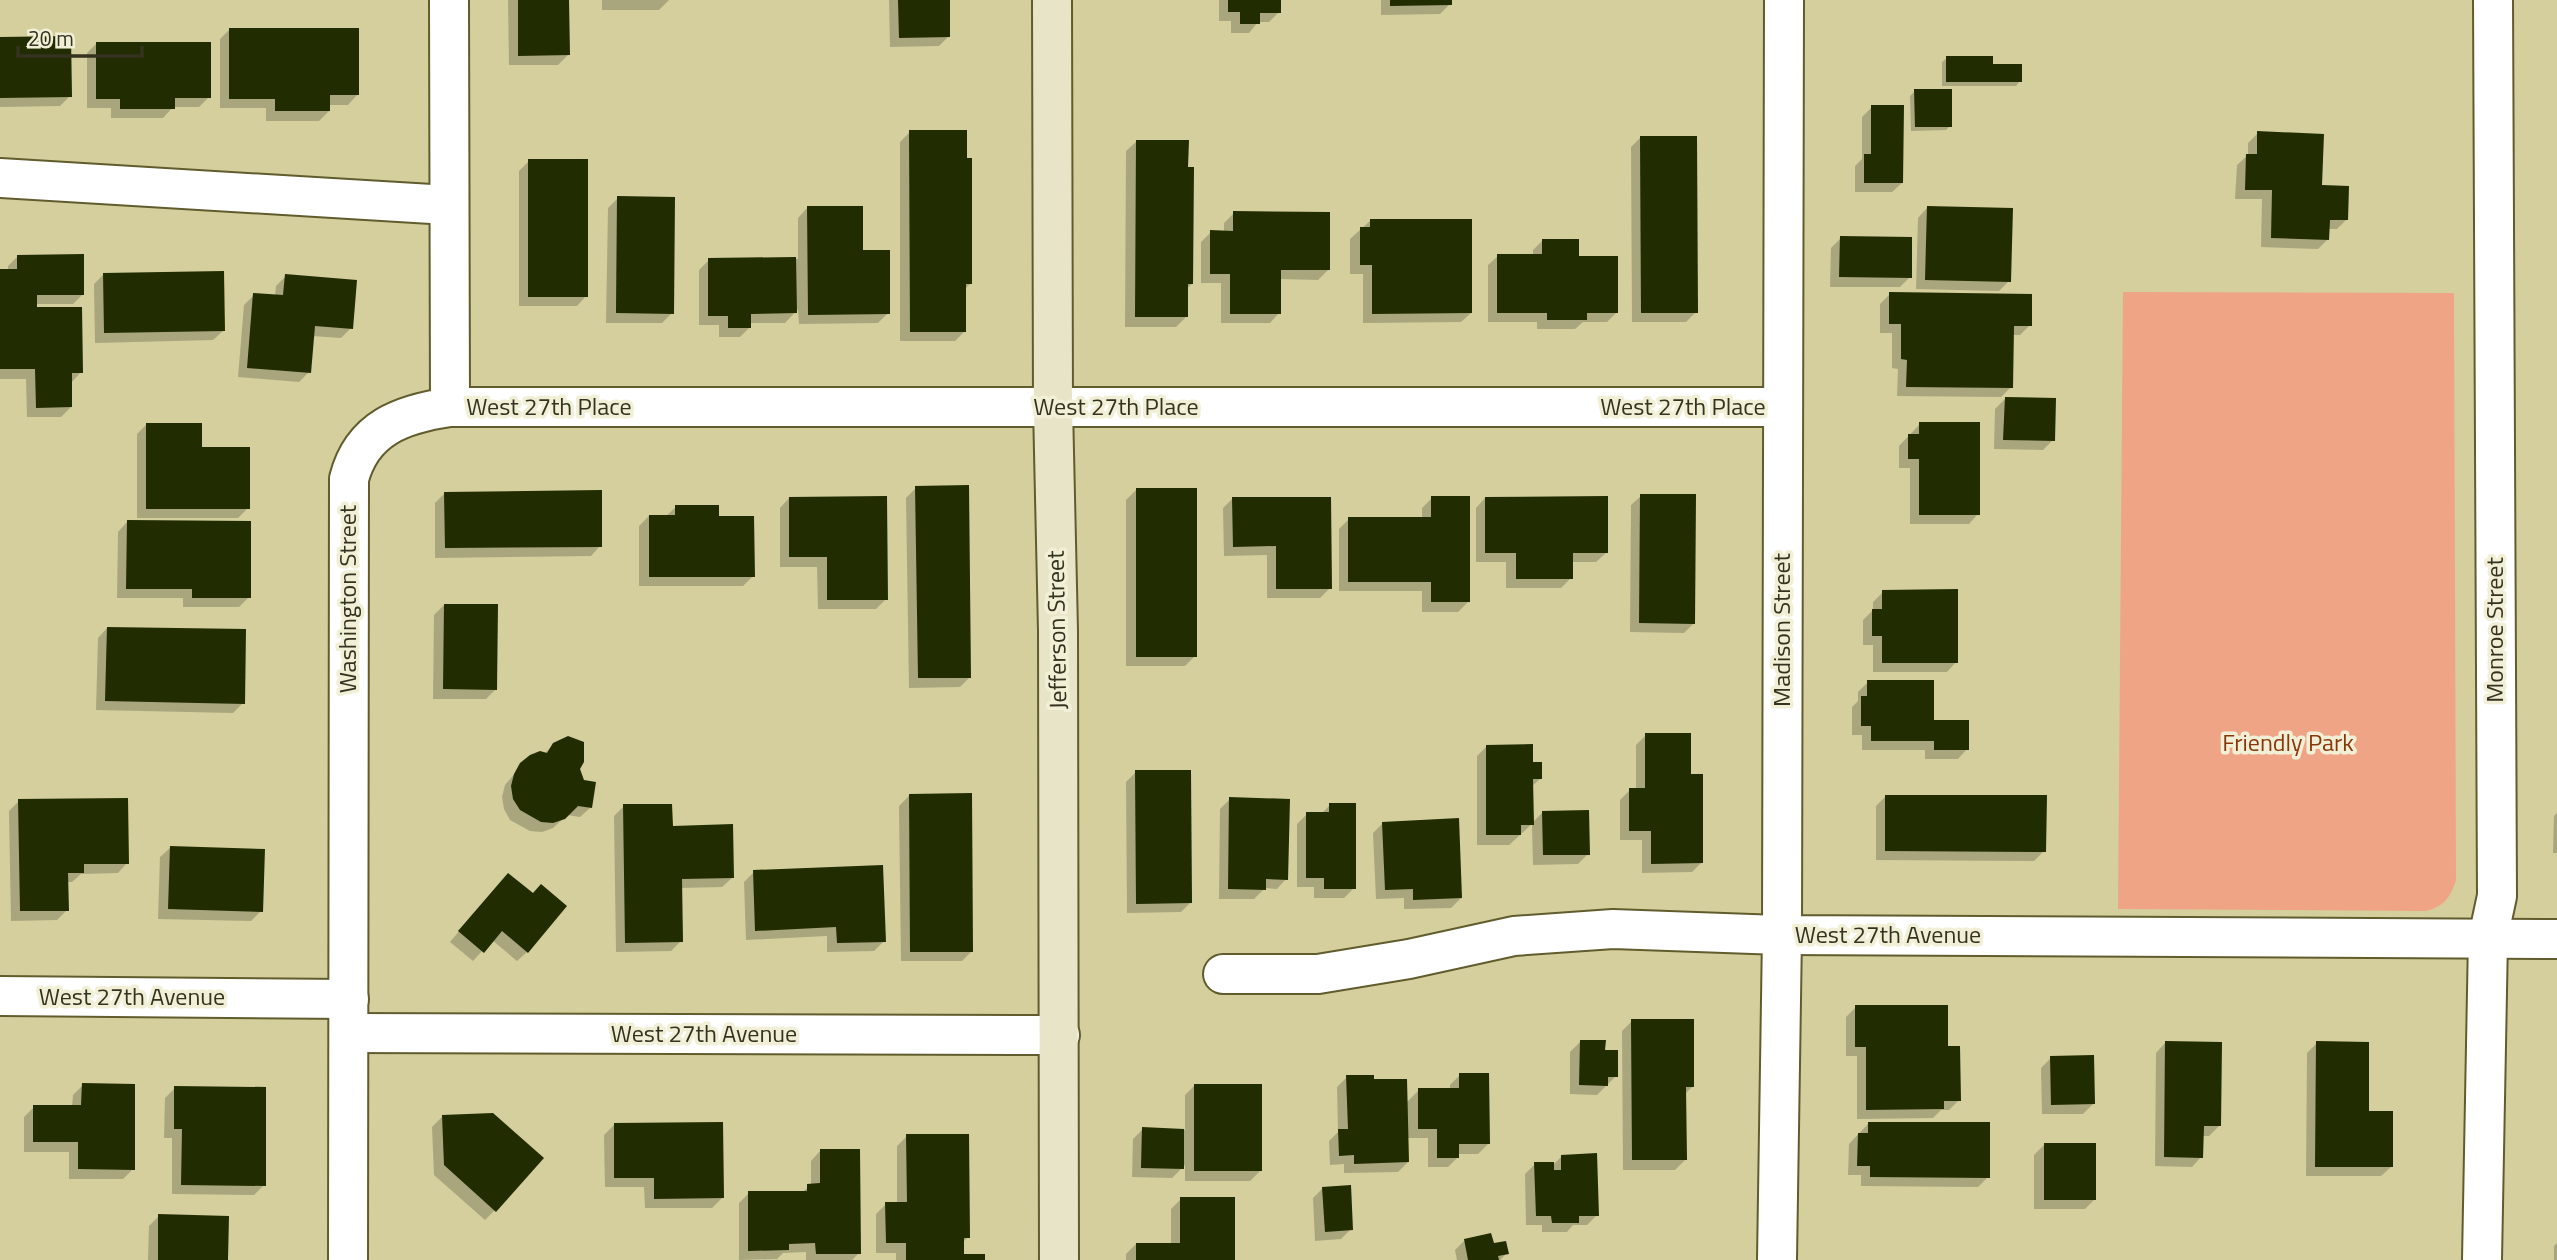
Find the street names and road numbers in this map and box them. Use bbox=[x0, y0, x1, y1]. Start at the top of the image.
street label: West 27th Place bbox=[466, 388, 632, 424]
street label: West 27th Place bbox=[1033, 388, 1199, 424]
street label: West 27th Place bbox=[1600, 388, 1766, 424]
street label: Washington Street bbox=[329, 504, 365, 693]
street label: Jefferson Street bbox=[1037, 550, 1075, 710]
street label: Madison Street bbox=[1763, 552, 1799, 707]
street label: Monroe Street bbox=[2476, 557, 2512, 703]
street label: West 27th Avenue bbox=[1795, 916, 1981, 952]
street label: West 27th Avenue bbox=[39, 978, 225, 1014]
street label: West 27th Avenue bbox=[611, 1015, 797, 1051]

